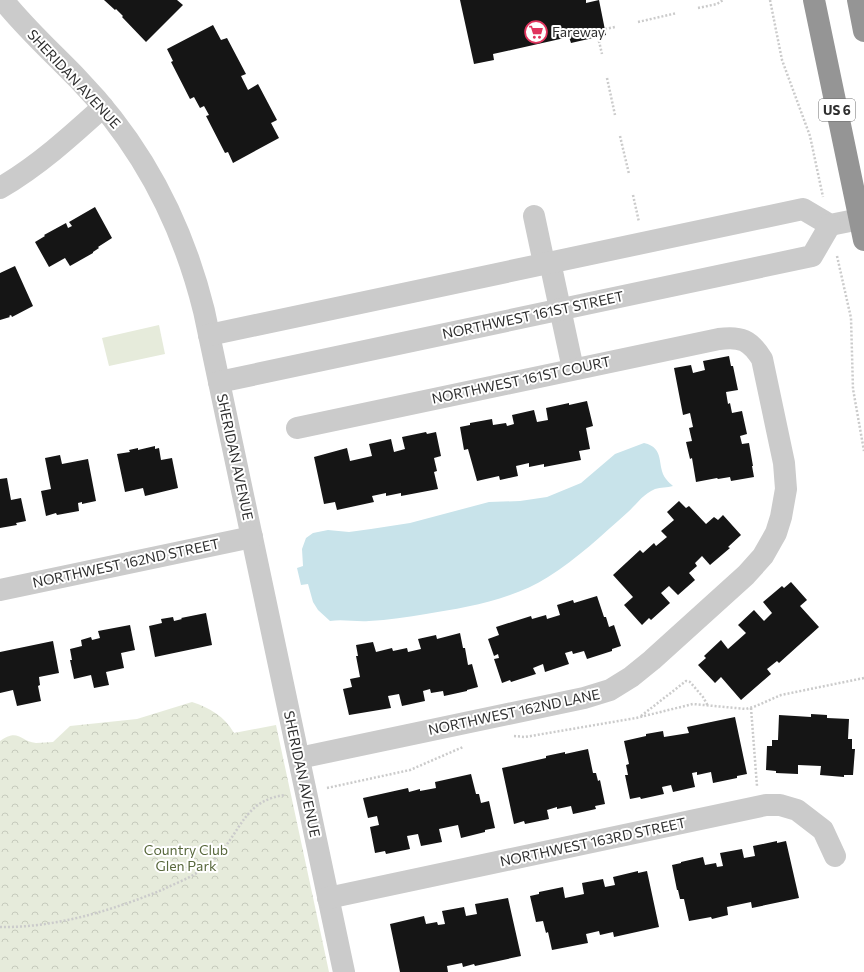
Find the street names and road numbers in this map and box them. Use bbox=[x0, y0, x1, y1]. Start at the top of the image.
street label: SHERIDAN AVENUE bbox=[24, 26, 124, 132]
road number: US 6 bbox=[819, 99, 855, 121]
street label: NORTHWEST 161ST STREET bbox=[441, 287, 625, 342]
street label: NORTHWEST 161ST COURT bbox=[430, 352, 612, 407]
street label: SHERIDAN AVENUE bbox=[214, 392, 257, 522]
street label: NORTHWEST 162ND STREET bbox=[31, 534, 221, 591]
street label: NORTHWEST 162ND LANE bbox=[426, 685, 601, 738]
street label: SHERIDAN AVENUE bbox=[281, 709, 324, 839]
street label: NORTHWEST 163RD STREET bbox=[498, 813, 687, 870]

